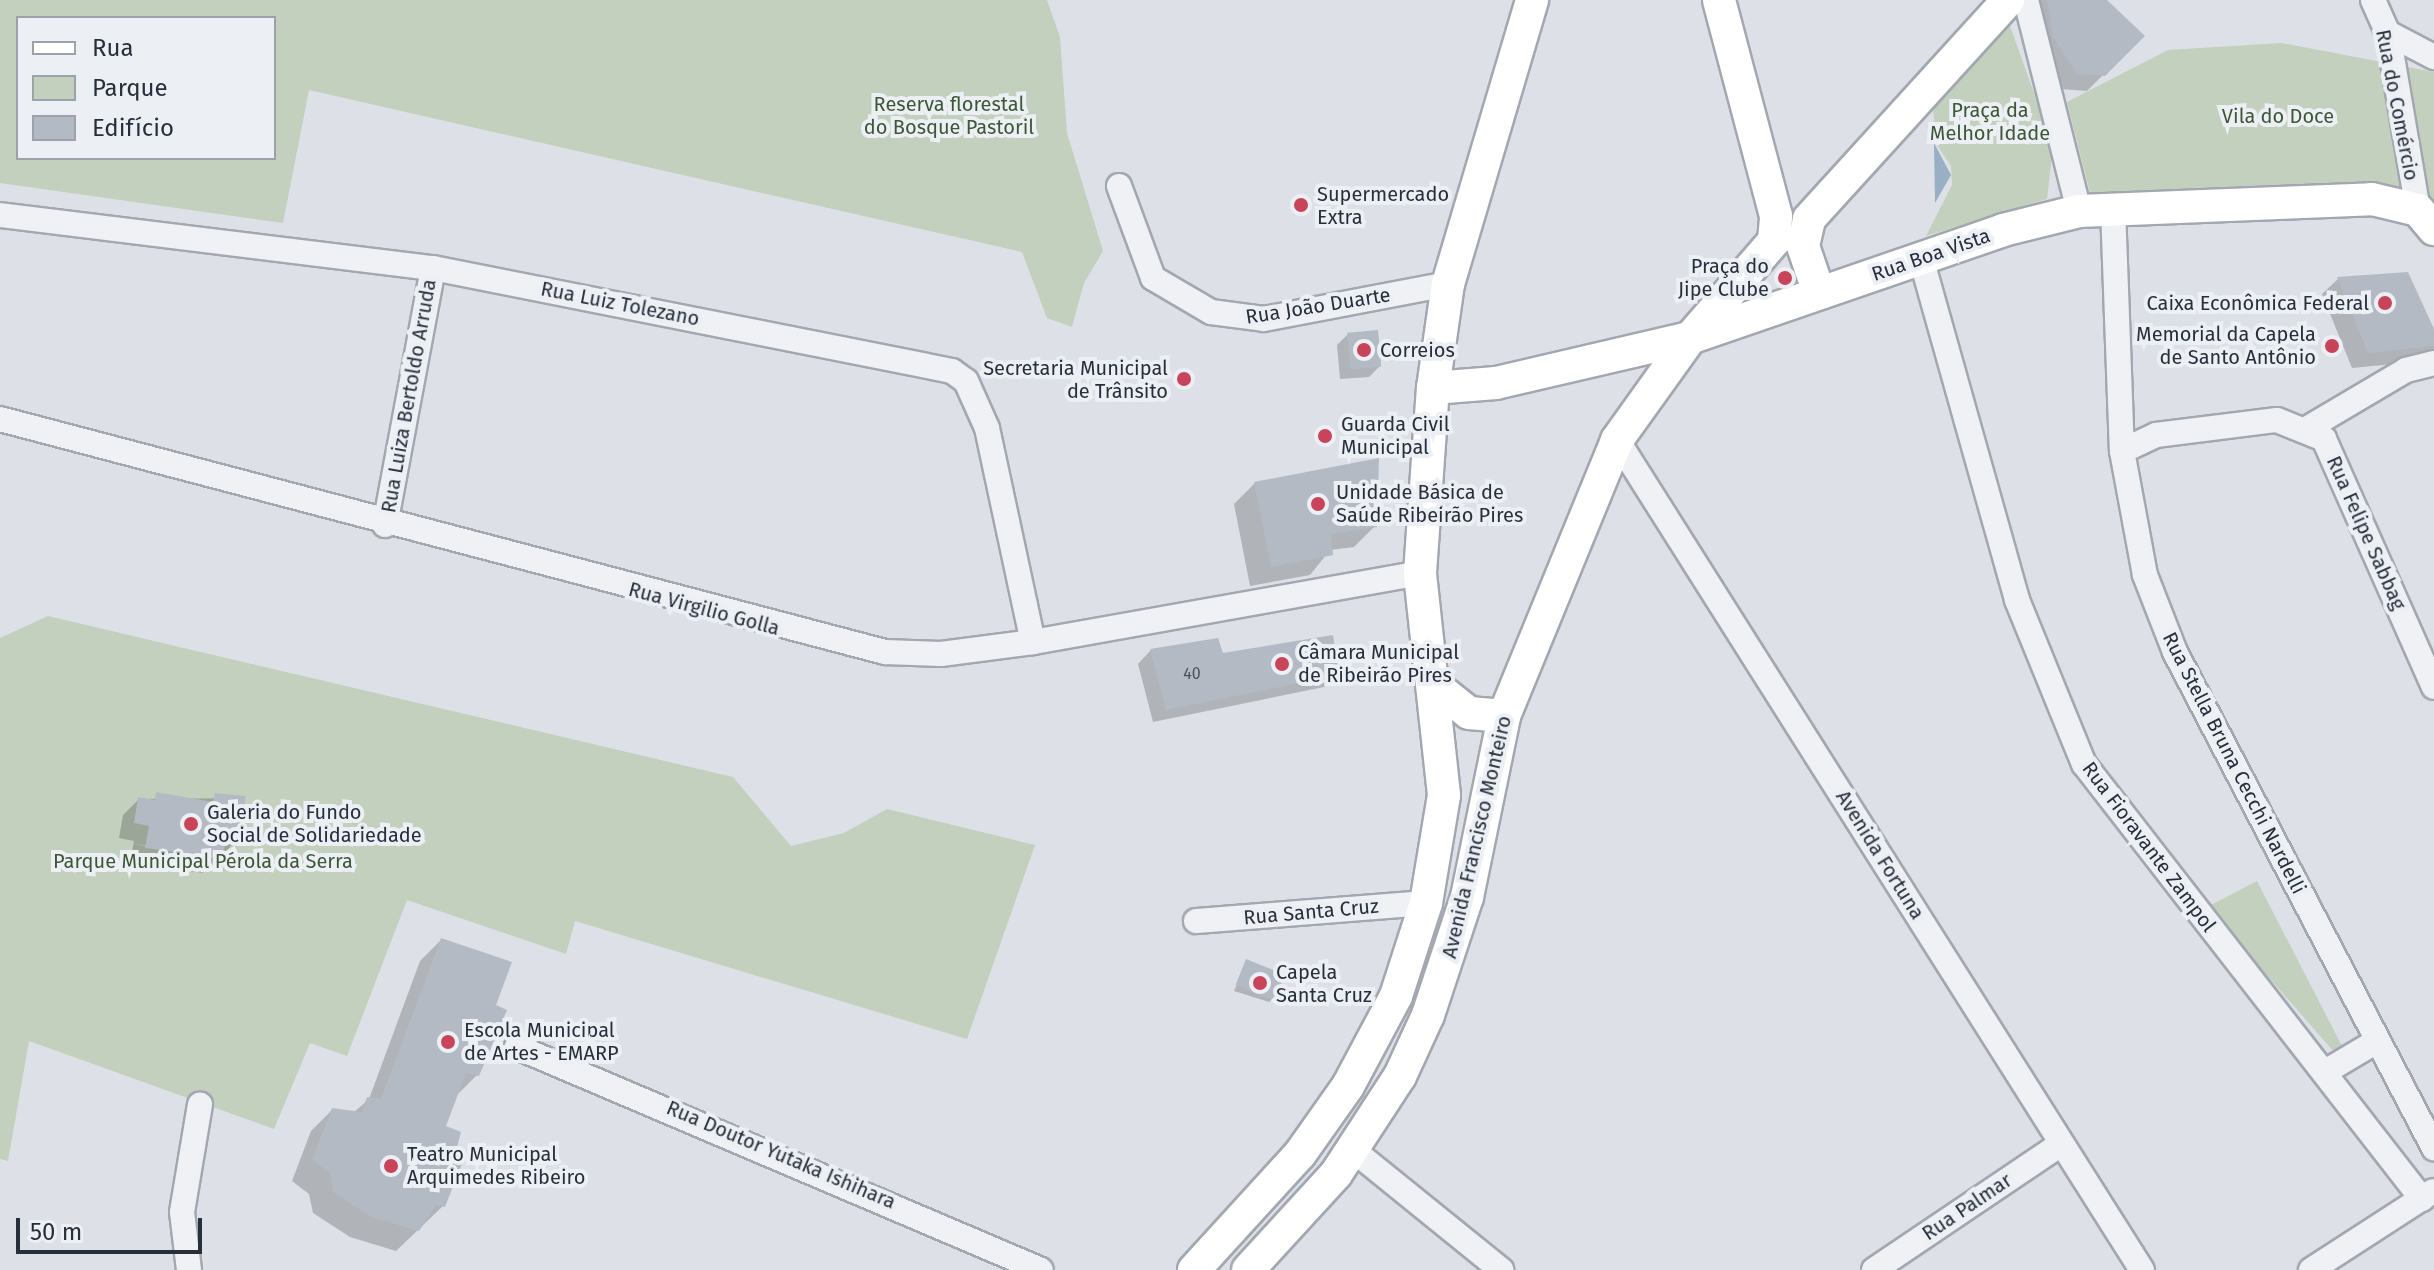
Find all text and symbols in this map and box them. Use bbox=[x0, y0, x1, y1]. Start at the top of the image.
legend bbox=[16, 16, 276, 160]
street label: Rua do Comércio bbox=[2371, 27, 2423, 183]
text: Rua bbox=[92, 34, 134, 62]
text: Parque bbox=[92, 74, 168, 102]
park label: Reserva florestal do Bosque Pastoril bbox=[864, 92, 1034, 139]
park label: Praça da Melhor Idade bbox=[1930, 98, 2050, 145]
park label: Vila do Doce bbox=[2222, 104, 2334, 128]
text: Edifício bbox=[92, 114, 174, 142]
place label: Supermercado Extra bbox=[1317, 182, 1449, 229]
marker: Supermercado Extra bbox=[1292, 196, 1310, 214]
street label: Rua Boa Vista bbox=[1869, 224, 1993, 286]
place label: Praça do Jipe Clube bbox=[1678, 254, 1769, 301]
marker: Praça do Jipe Clube bbox=[1776, 269, 1794, 287]
street label: Rua Luiza Bertoldo Arruda bbox=[377, 277, 441, 515]
street label: Rua Luiz Tolezano bbox=[539, 277, 701, 331]
street label: Rua João Duarte bbox=[1244, 283, 1392, 329]
place label: Caixa Econômica Federal bbox=[2147, 291, 2369, 315]
marker: Caixa Econômica Federal bbox=[2376, 294, 2394, 312]
place label: Memorial da Capela de Santo Antônio bbox=[2136, 322, 2316, 369]
marker: Memorial da Capela de Santo Antônio bbox=[2323, 337, 2341, 355]
place label: Correios bbox=[1380, 338, 1455, 362]
marker: Correios bbox=[1355, 341, 1373, 359]
place label: Secretaria Municipal de Trânsito bbox=[983, 356, 1168, 403]
marker: Secretaria Municipal de Trânsito bbox=[1175, 370, 1193, 388]
place label: Guarda Civil Municipal bbox=[1341, 412, 1450, 459]
marker: Guarda Civil Municipal bbox=[1316, 427, 1334, 445]
street label: Rua Felipe Sabbag bbox=[2321, 452, 2411, 614]
place label: Unidade Básica de Saúde Ribeirão Pires bbox=[1336, 480, 1523, 527]
marker: Unidade Básica de Saúde Ribeirão Pires bbox=[1307, 493, 1329, 515]
street label: Rua Virgilio Golla bbox=[626, 577, 782, 641]
street label: Rua Stella Bruna Cecchi Nardelli bbox=[2157, 628, 2311, 898]
place label: Câmara Municipal de Ribeirão Pires bbox=[1298, 640, 1459, 687]
marker: Câmara Municipal de Ribeirão Pires bbox=[1273, 655, 1291, 673]
house number: 40 bbox=[1183, 664, 1201, 684]
street label: Avenida Francisco Monteiro bbox=[1437, 713, 1517, 961]
street label: Rua Fioravante Zampol bbox=[2077, 757, 2221, 937]
street label: Avenida Fortuna bbox=[1831, 786, 1929, 924]
place label: Galeria do Fundo Social de Solidariedade bbox=[207, 800, 422, 847]
marker: Galeria do Fundo Social de Solidariedade bbox=[182, 815, 200, 833]
park label: Parque Municipal Pérola da Serra bbox=[53, 849, 353, 873]
street label: Rua Santa Cruz bbox=[1242, 894, 1380, 930]
place label: Capela Santa Cruz bbox=[1276, 960, 1372, 1007]
marker: Capela Santa Cruz bbox=[1251, 974, 1269, 992]
place label: Escola Municipal de Artes - EMARP bbox=[464, 1018, 619, 1065]
marker: Escola Municipal de Artes - EMARP bbox=[439, 1033, 457, 1051]
street label: Rua Doutor Yutaka Ishihara bbox=[663, 1096, 899, 1214]
place label: Teatro Municipal Arquimedes Ribeiro bbox=[407, 1142, 585, 1189]
marker: Teatro Municipal Arquimedes Ribeiro bbox=[382, 1157, 400, 1175]
street label: Rua Palmar bbox=[1918, 1168, 2016, 1246]
scale bar bbox=[20, 1202, 206, 1252]
text: 50 m bbox=[30, 1218, 82, 1246]

